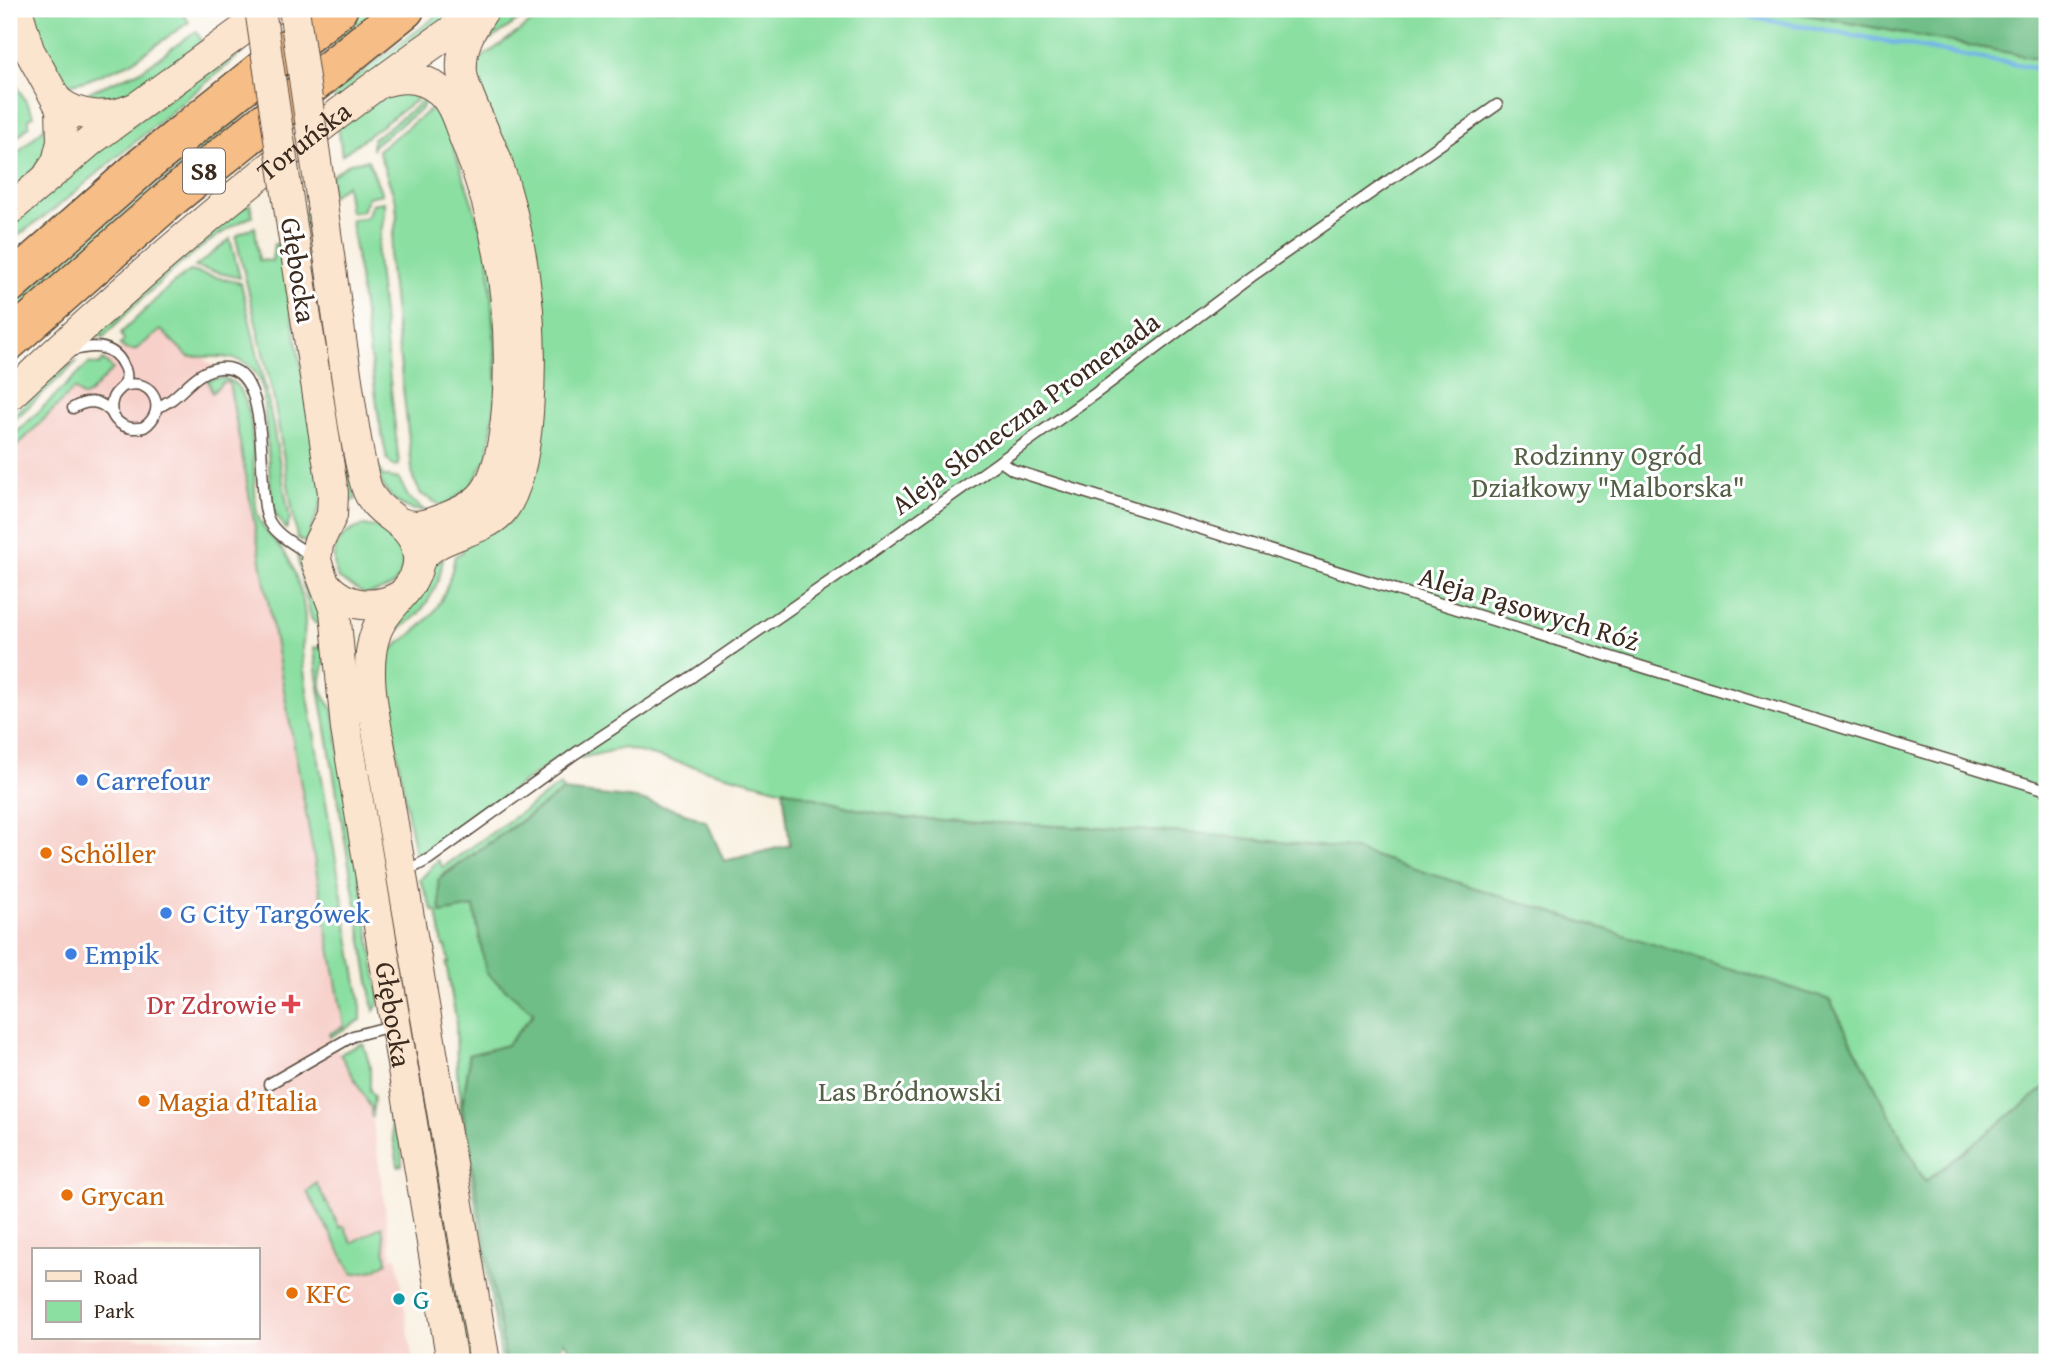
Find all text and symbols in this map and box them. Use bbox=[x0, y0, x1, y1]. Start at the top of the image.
street label: Toruńska bbox=[247, 90, 360, 190]
road number: S8 bbox=[183, 148, 225, 194]
street label: Głębocka bbox=[271, 214, 328, 326]
street label: Aleja Słoneczna Promenada bbox=[882, 301, 1168, 524]
park label: Rodzinny Ogród Działkowy "Malborska" bbox=[1471, 434, 1745, 507]
street label: Aleja Pąsowych Róż bbox=[1414, 555, 1644, 661]
place label: Carrefour bbox=[96, 759, 211, 800]
marker: Carrefour bbox=[74, 772, 90, 788]
place label: Schöller bbox=[60, 832, 157, 873]
marker: Schöller bbox=[38, 845, 54, 861]
place label: G City Targówek bbox=[180, 892, 371, 933]
marker: G City Targówek bbox=[158, 905, 174, 921]
place label: Empik bbox=[85, 933, 160, 974]
marker: Empik bbox=[63, 946, 79, 962]
street label: Głębocka bbox=[365, 959, 423, 1071]
place label: Dr Zdrowie bbox=[147, 983, 277, 1024]
marker: Dr Zdrowie bbox=[283, 996, 299, 1012]
park label: Las Bródnowski bbox=[818, 1070, 1002, 1111]
place label: Magia d’Italia bbox=[158, 1080, 318, 1121]
marker: Magia d’Italia bbox=[136, 1093, 152, 1109]
place label: Grycan bbox=[81, 1174, 165, 1215]
marker: Grycan bbox=[59, 1187, 75, 1203]
legend bbox=[32, 1248, 259, 1340]
text: Road bbox=[94, 1261, 139, 1292]
place label: KFC bbox=[306, 1272, 351, 1313]
place label: G bbox=[413, 1278, 430, 1319]
marker: KFC bbox=[284, 1285, 300, 1301]
marker: G bbox=[391, 1291, 407, 1307]
text: Park bbox=[94, 1295, 135, 1326]

